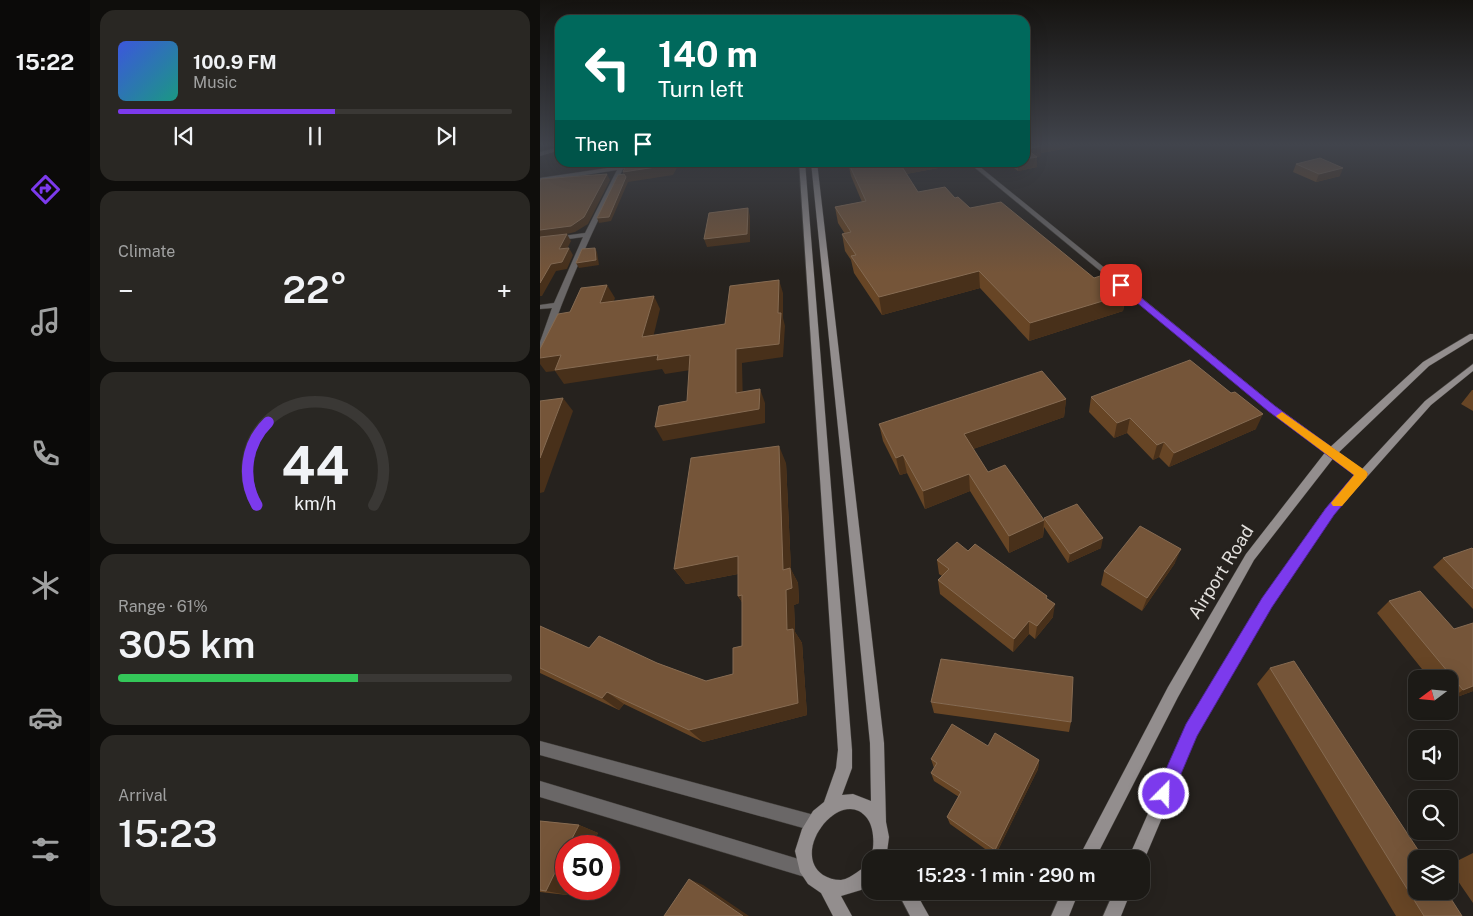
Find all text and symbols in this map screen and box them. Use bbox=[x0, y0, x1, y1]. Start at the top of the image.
text: 140 m bbox=[658, 34, 758, 75]
icon: left bbox=[575, 35, 640, 100]
text: 15:22 bbox=[16, 49, 74, 75]
text: 100.9 FM bbox=[193, 51, 277, 73]
text: Music bbox=[193, 73, 237, 92]
text: Turn left bbox=[658, 76, 744, 102]
icon: previous bbox=[170, 122, 198, 150]
icon: pause bbox=[301, 122, 329, 150]
icon: next bbox=[432, 122, 460, 150]
icon: arrive bbox=[629, 130, 657, 158]
text: Then bbox=[575, 133, 619, 155]
icon: directions bbox=[28, 172, 63, 207]
text: Climate bbox=[118, 242, 175, 261]
pin bbox=[1100, 264, 1142, 306]
text: 22° bbox=[283, 267, 347, 312]
icon: arrive bbox=[1107, 271, 1135, 299]
text: − bbox=[118, 274, 134, 307]
text: + bbox=[496, 274, 512, 307]
icon: music bbox=[28, 304, 63, 339]
text: 44 bbox=[281, 435, 349, 496]
icon: phone bbox=[28, 436, 63, 471]
text: km/h bbox=[294, 493, 336, 514]
street label: Airport Road bbox=[1184, 521, 1258, 622]
icon: climate bbox=[28, 568, 63, 603]
text: Range · 61% bbox=[118, 597, 208, 616]
text: 305 km bbox=[118, 622, 256, 667]
north arrow bbox=[1408, 670, 1458, 720]
map controls bbox=[1408, 670, 1458, 900]
icon: car bbox=[28, 700, 63, 735]
button: sound bbox=[1408, 730, 1458, 780]
position arrow bbox=[1137, 767, 1189, 819]
text: Arrival bbox=[118, 786, 167, 805]
button: search bbox=[1408, 790, 1458, 840]
text: 15:23 bbox=[118, 811, 217, 856]
icon: filters bbox=[28, 832, 63, 867]
speed limit sign: 50 bbox=[555, 835, 620, 900]
button: layers bbox=[1408, 850, 1458, 900]
text: 15:23 · 1 min · 290 m bbox=[917, 864, 1095, 886]

